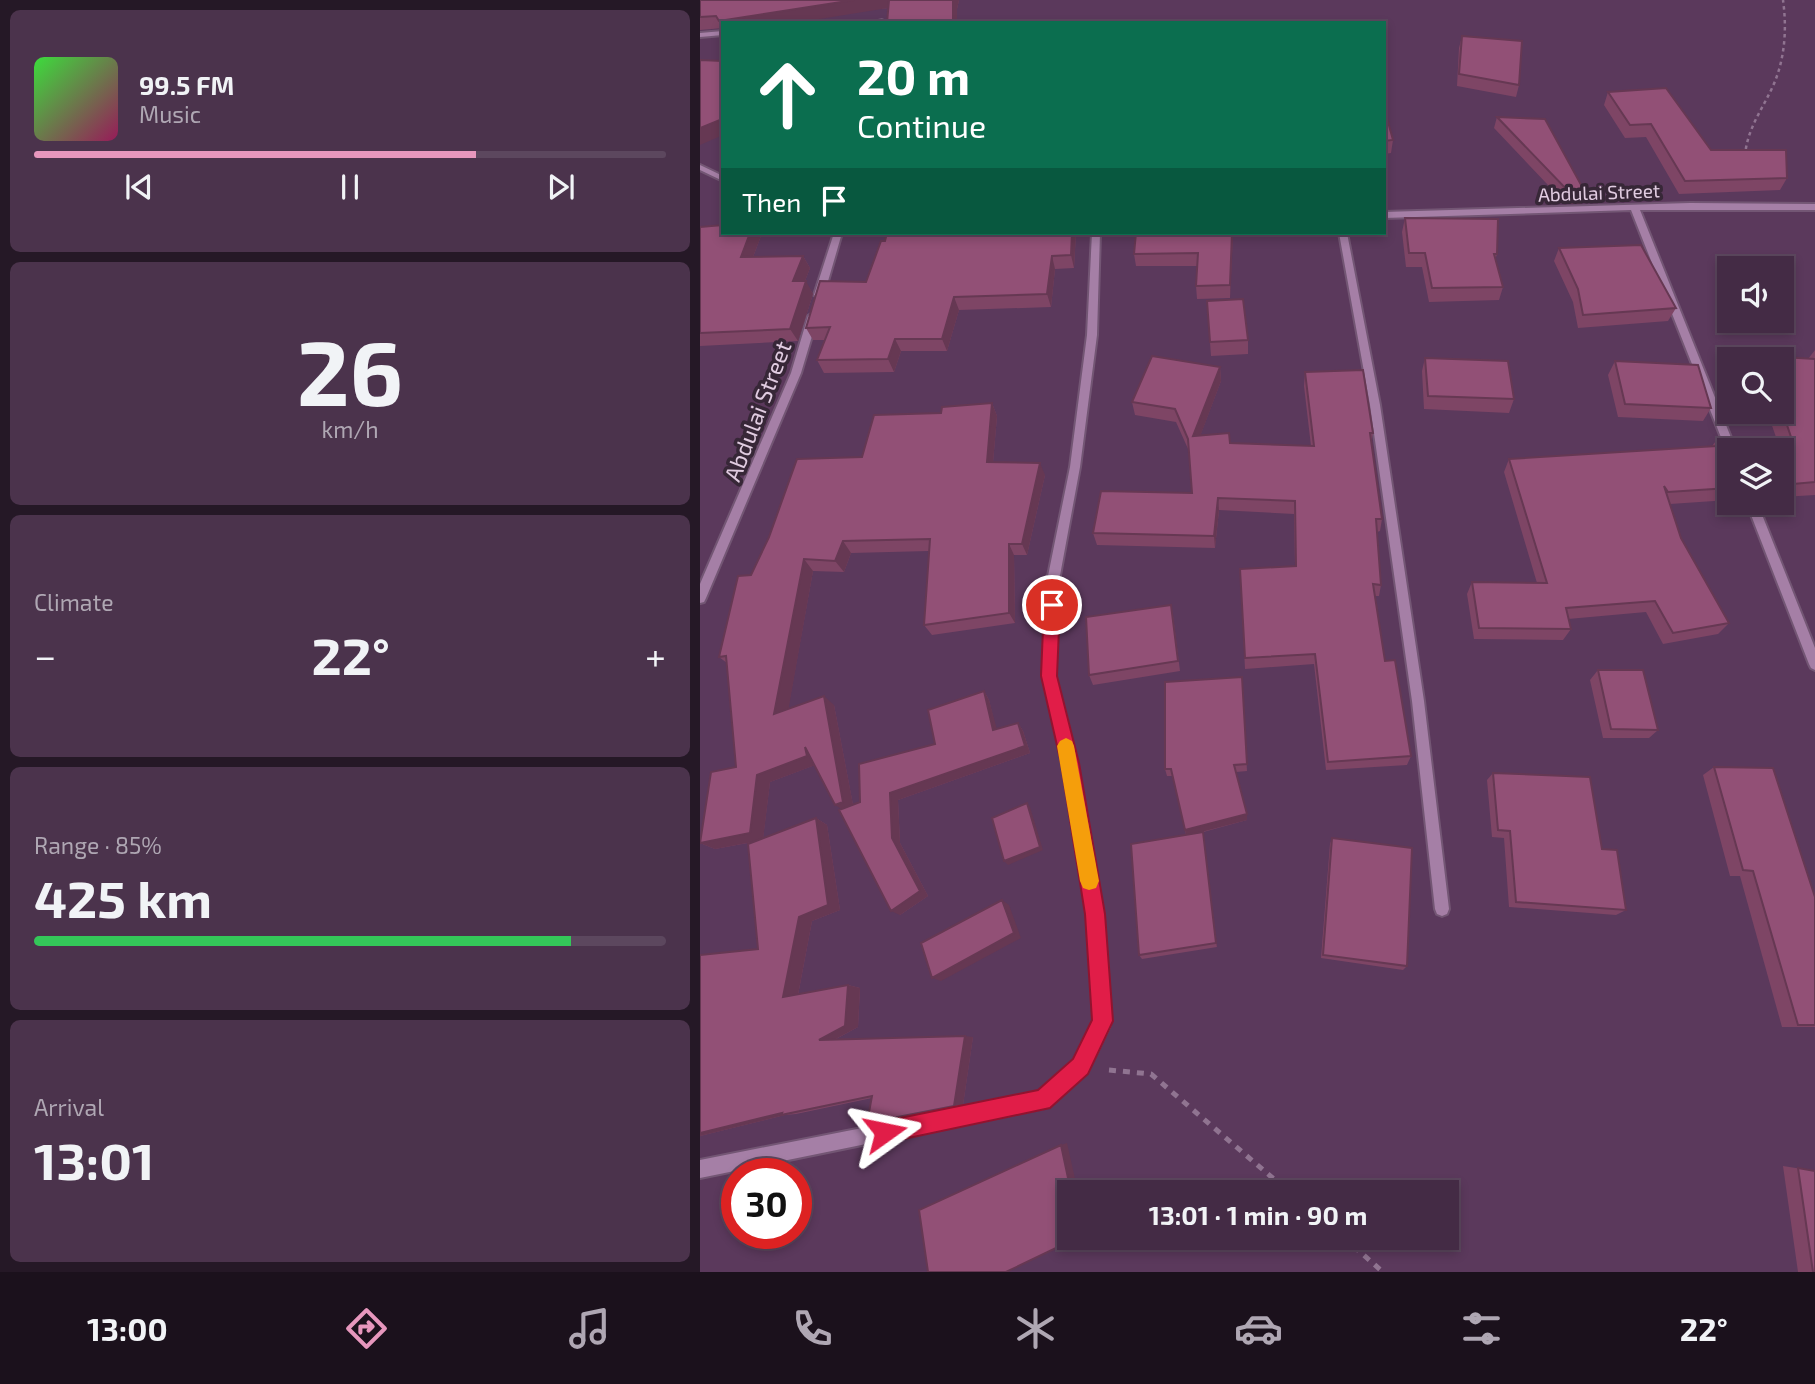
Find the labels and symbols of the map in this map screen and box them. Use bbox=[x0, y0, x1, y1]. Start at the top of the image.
street label: Abdulai Street bbox=[1538, 178, 1660, 206]
street label: Abdulai Street bbox=[717, 337, 797, 485]
pin bbox=[1022, 575, 1082, 635]
position arrow bbox=[848, 1095, 922, 1169]
speed limit sign: 30 bbox=[721, 1158, 812, 1249]

